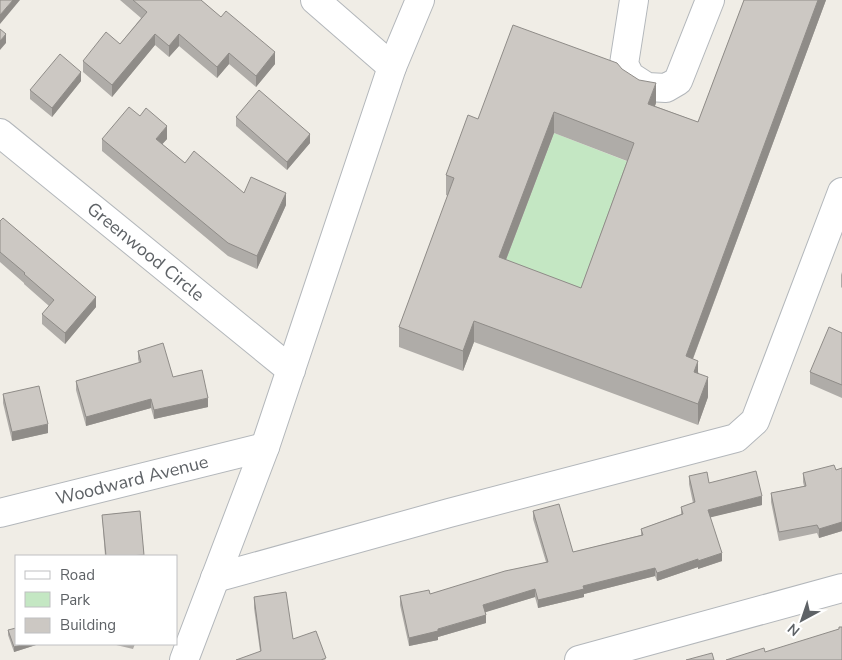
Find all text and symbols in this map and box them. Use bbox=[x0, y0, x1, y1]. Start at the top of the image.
street label: Greenwood Circle bbox=[82, 197, 209, 307]
street label: Woodward Avenue bbox=[53, 450, 211, 511]
legend bbox=[15, 555, 178, 645]
text: Road bbox=[60, 565, 95, 585]
text: Park bbox=[60, 590, 90, 610]
north arrow bbox=[777, 595, 827, 645]
text: Building bbox=[60, 615, 116, 635]
text: N bbox=[784, 619, 804, 640]

